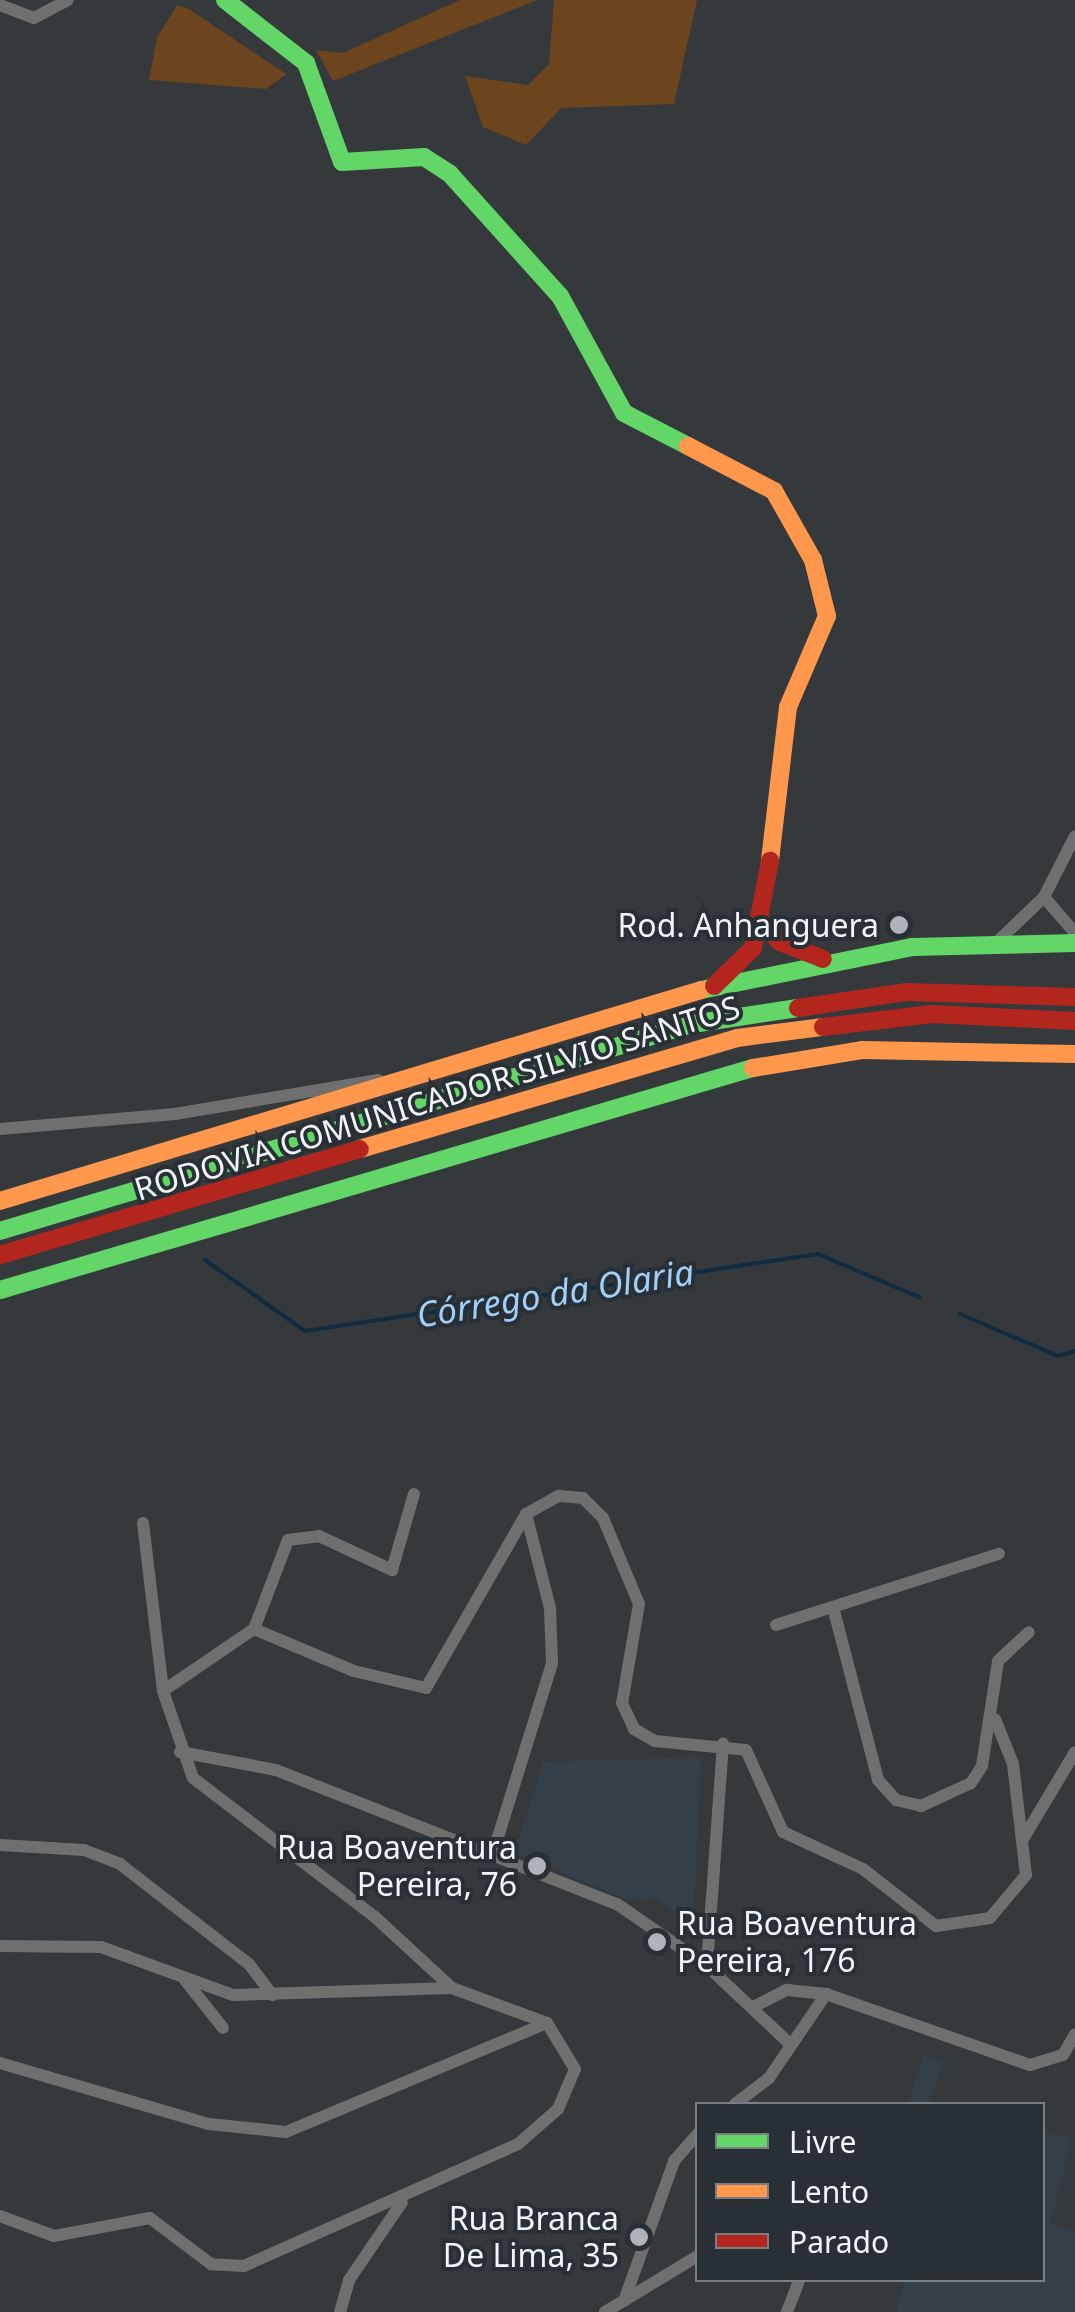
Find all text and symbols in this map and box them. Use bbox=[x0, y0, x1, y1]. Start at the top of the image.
place label: Rod. Anhanguera bbox=[617, 906, 879, 944]
marker: Rod. Anhanguera bbox=[888, 914, 910, 936]
street label: RODOVIA COMUNICADOR SILVIO SANTOS bbox=[130, 987, 744, 1209]
water label: Córrego da Olaria bbox=[413, 1250, 697, 1336]
place label: Rua Boaventura Pereira, 76 bbox=[277, 1829, 517, 1904]
marker: Rua Boaventura Pereira, 76 bbox=[526, 1855, 548, 1877]
place label: Rua Boaventura Pereira, 176 bbox=[677, 1905, 917, 1980]
marker: Rua Boaventura Pereira, 176 bbox=[646, 1931, 668, 1953]
legend bbox=[695, 2102, 1045, 2282]
text: Livre bbox=[789, 2121, 856, 2162]
text: Lento bbox=[789, 2171, 869, 2212]
place label: Rua Branca De Lima, 35 bbox=[443, 2200, 619, 2275]
text: Parado bbox=[789, 2221, 889, 2262]
marker: Rua Branca De Lima, 35 bbox=[628, 2226, 650, 2248]

